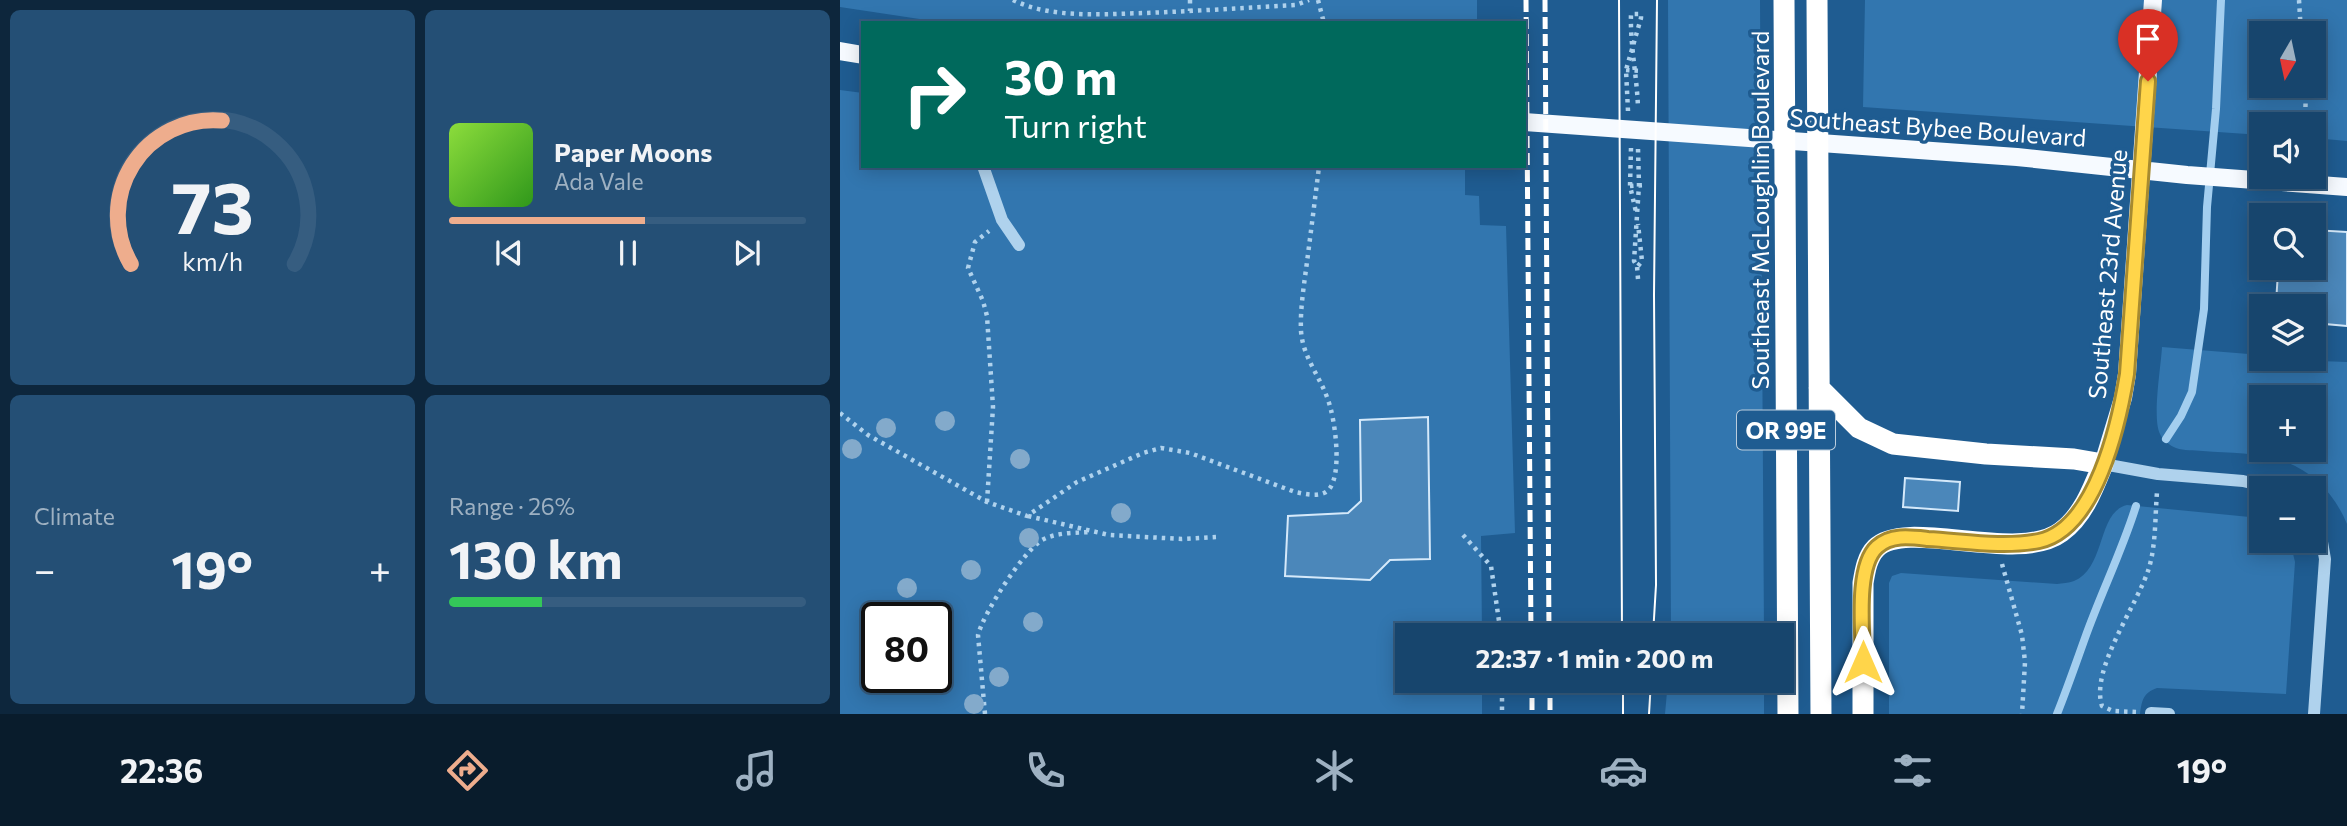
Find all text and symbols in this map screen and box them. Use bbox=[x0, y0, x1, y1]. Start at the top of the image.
pin bbox=[2118, 9, 2178, 81]
icon: arrive bbox=[2129, 20, 2167, 58]
north arrow bbox=[2249, 21, 2326, 98]
map controls bbox=[2249, 21, 2326, 553]
street label: Southeast McLoughlin Boulevard bbox=[1745, 31, 1774, 389]
text: 30 m bbox=[1004, 45, 1117, 105]
icon: right bbox=[889, 49, 980, 140]
street label: Southeast Bybee Boulevard bbox=[1789, 102, 2087, 152]
text: Turn right bbox=[1004, 105, 1147, 145]
button: sound bbox=[2249, 112, 2326, 189]
text: Paper Moons bbox=[554, 136, 712, 167]
street label: Southeast 23rd Avenue bbox=[2082, 148, 2132, 400]
text: 73 bbox=[171, 160, 254, 249]
text: Ada Vale bbox=[554, 167, 644, 195]
button: search bbox=[2249, 203, 2326, 280]
icon: previous bbox=[490, 234, 528, 272]
icon: pause bbox=[609, 234, 647, 272]
icon: next bbox=[728, 234, 766, 272]
text: km/h bbox=[182, 246, 243, 276]
button: layers bbox=[2249, 294, 2326, 371]
button: + bbox=[2249, 385, 2326, 462]
road number: OR 99E bbox=[1737, 410, 1835, 450]
button: − bbox=[2249, 476, 2326, 553]
text: Range · 26% bbox=[449, 492, 575, 520]
text: Climate bbox=[34, 502, 115, 530]
text: 130 km bbox=[449, 526, 623, 590]
text: 19° bbox=[171, 536, 253, 600]
text: − bbox=[34, 545, 56, 592]
text: + bbox=[369, 545, 391, 592]
speed limit sign: 80 bbox=[861, 602, 952, 693]
position arrow bbox=[1826, 625, 1900, 699]
text: 22:37 · 1 min · 200 m bbox=[1476, 642, 1713, 673]
icon: directions bbox=[443, 746, 492, 795]
icon: music bbox=[732, 746, 781, 795]
icon: phone bbox=[1021, 746, 1070, 795]
icon: climate bbox=[1310, 746, 1359, 795]
icon: car bbox=[1599, 746, 1648, 795]
icon: filters bbox=[1888, 746, 1937, 795]
text: 22:36 bbox=[120, 750, 203, 790]
text: 19° bbox=[2177, 750, 2227, 790]

